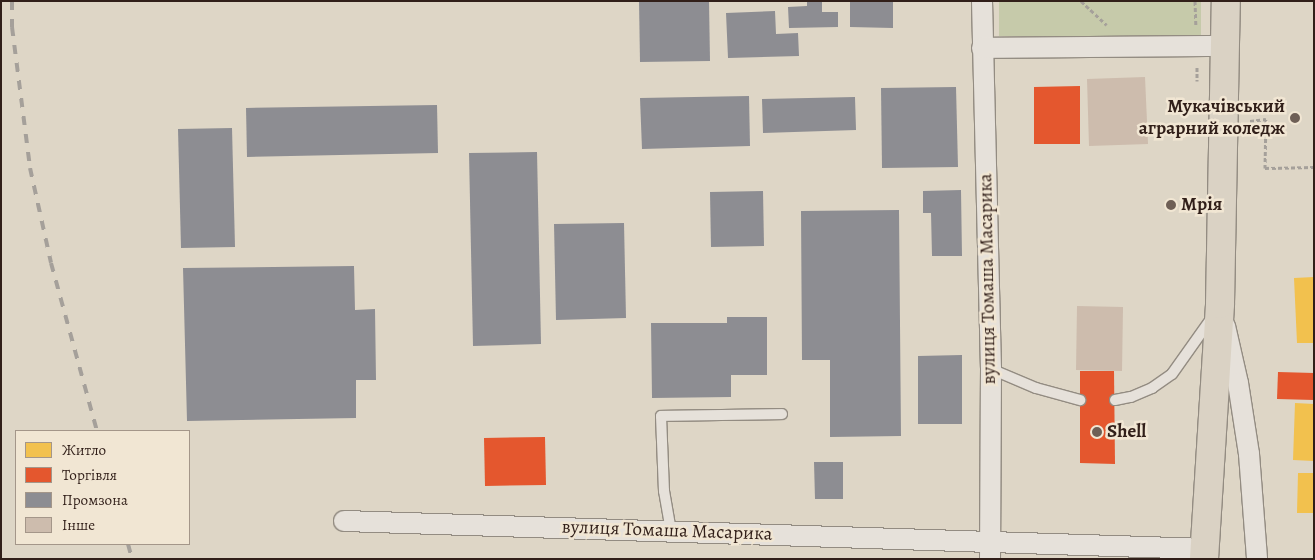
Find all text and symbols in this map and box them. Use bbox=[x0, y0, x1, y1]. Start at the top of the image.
place label: Мукачівський аграрний коледж bbox=[1139, 96, 1285, 140]
marker: Мукачівський аграрний коледж bbox=[1289, 112, 1301, 124]
street label: вулиця Томаша Масарика bbox=[975, 173, 1001, 385]
place label: Мрія bbox=[1181, 194, 1222, 216]
marker: Мрія bbox=[1165, 199, 1177, 211]
place label: Shell bbox=[1107, 421, 1146, 443]
marker: Shell bbox=[1091, 426, 1103, 438]
legend bbox=[15, 430, 190, 545]
text: Житло bbox=[62, 440, 106, 460]
text: Торгівля bbox=[62, 465, 117, 485]
text: Промзона bbox=[62, 490, 128, 510]
text: Інше bbox=[62, 515, 95, 535]
street label: вулиця Томаша Масарика bbox=[561, 516, 773, 546]

